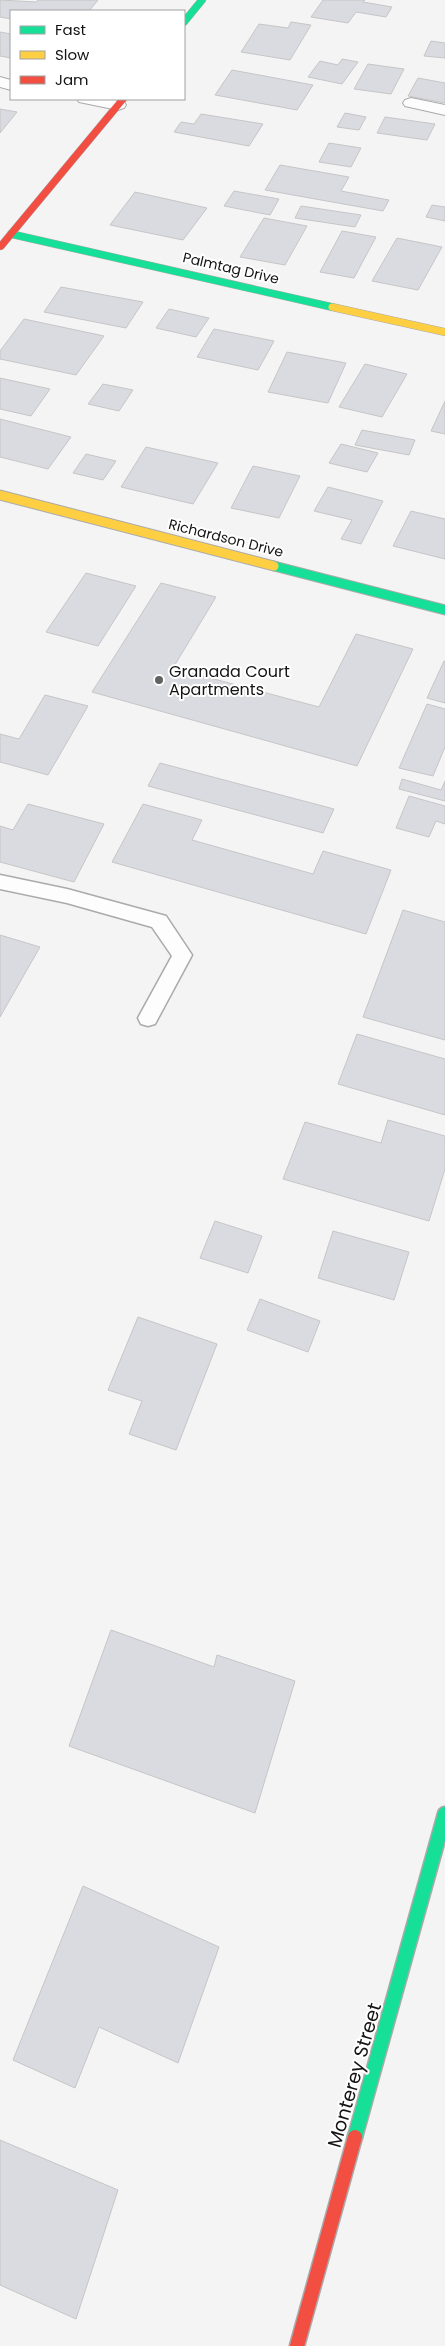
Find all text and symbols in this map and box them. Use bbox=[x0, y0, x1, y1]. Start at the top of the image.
legend bbox=[10, 10, 185, 100]
text: Fast bbox=[55, 19, 86, 40]
text: Slow bbox=[55, 44, 90, 65]
text: Jam bbox=[55, 69, 89, 90]
street label: Palmtag Drive bbox=[181, 247, 281, 289]
street label: Richardson Drive bbox=[167, 514, 286, 562]
place label: Granada Court Apartments bbox=[169, 660, 290, 701]
marker: Granada Court Apartments bbox=[153, 674, 165, 686]
street label: Monterey Street bbox=[321, 1999, 388, 2151]

